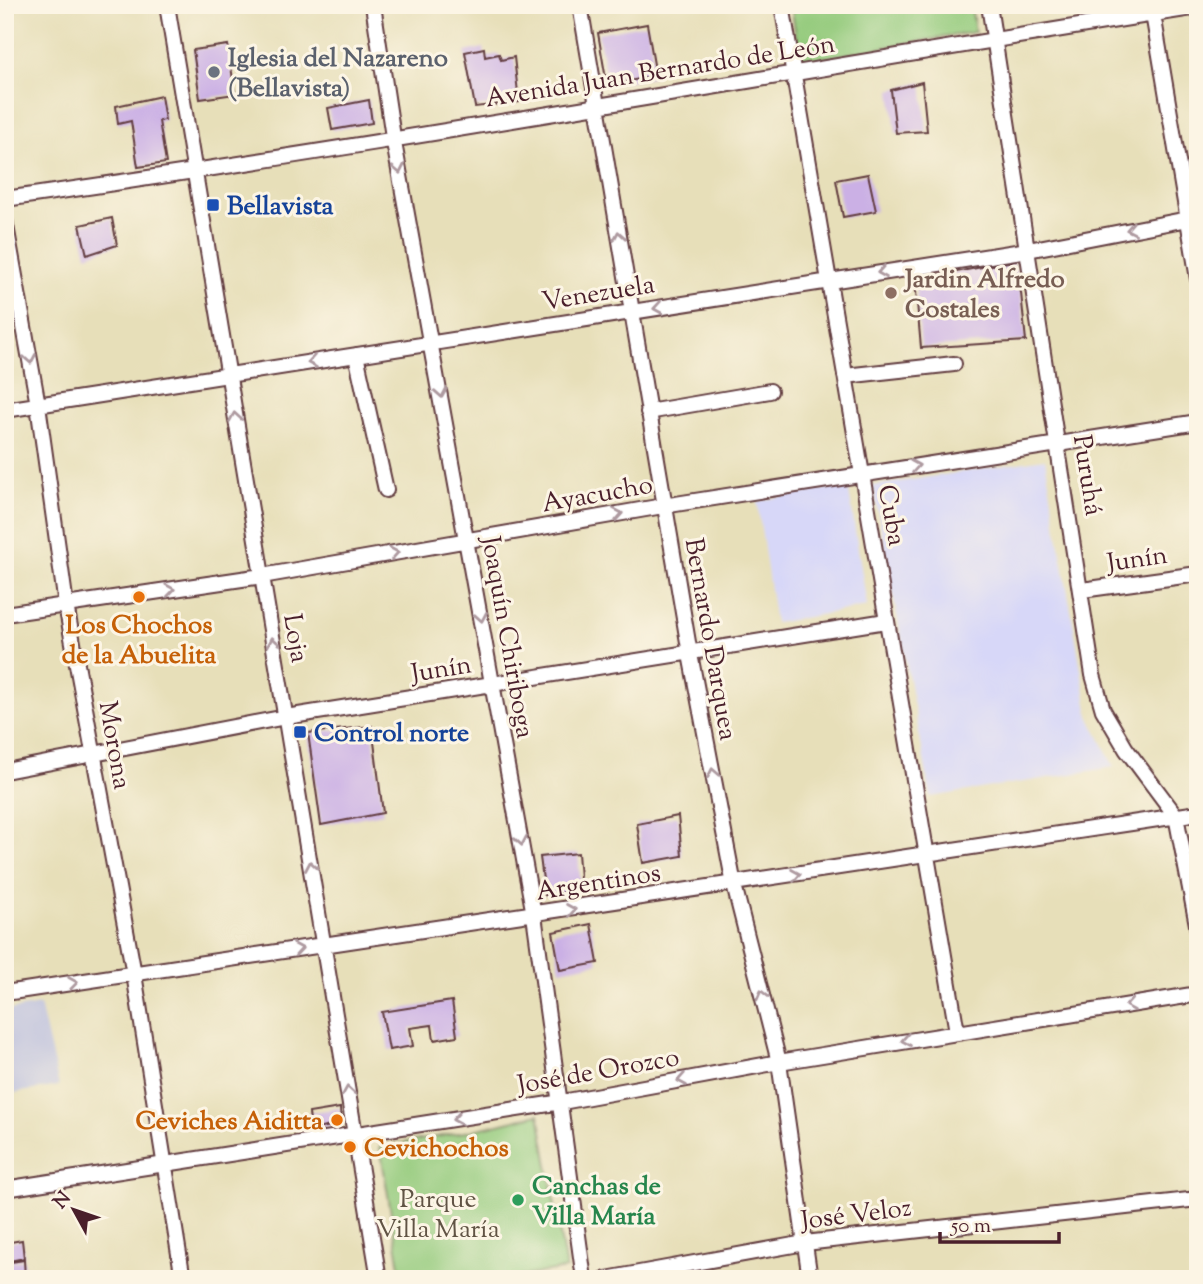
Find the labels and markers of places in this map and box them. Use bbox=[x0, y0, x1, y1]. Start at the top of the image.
place label: Iglesia del Nazareno (Bellavista) bbox=[228, 41, 448, 108]
marker: Iglesia del Nazareno (Bellavista) bbox=[206, 64, 222, 80]
place label: Bellavista bbox=[227, 189, 334, 226]
marker: Bellavista bbox=[205, 197, 221, 213]
place label: Jardin Alfredo Costales bbox=[903, 262, 1065, 329]
marker: Jardin Alfredo Costales bbox=[883, 285, 899, 301]
marker: Los Chochos de la Abuelita bbox=[131, 589, 147, 605]
place label: Los Chochos de la Abuelita bbox=[62, 608, 216, 675]
place label: Control norte bbox=[314, 716, 469, 753]
marker: Control norte bbox=[292, 724, 308, 740]
place label: Ceviches Aiditta bbox=[136, 1104, 323, 1141]
marker: Ceviches Aiditta bbox=[329, 1112, 345, 1128]
place label: Cevichochos bbox=[364, 1131, 509, 1168]
marker: Cevichochos bbox=[342, 1139, 358, 1155]
place label: Canchas de Villa María bbox=[532, 1169, 661, 1236]
marker: Canchas de Villa María bbox=[510, 1192, 526, 1208]

